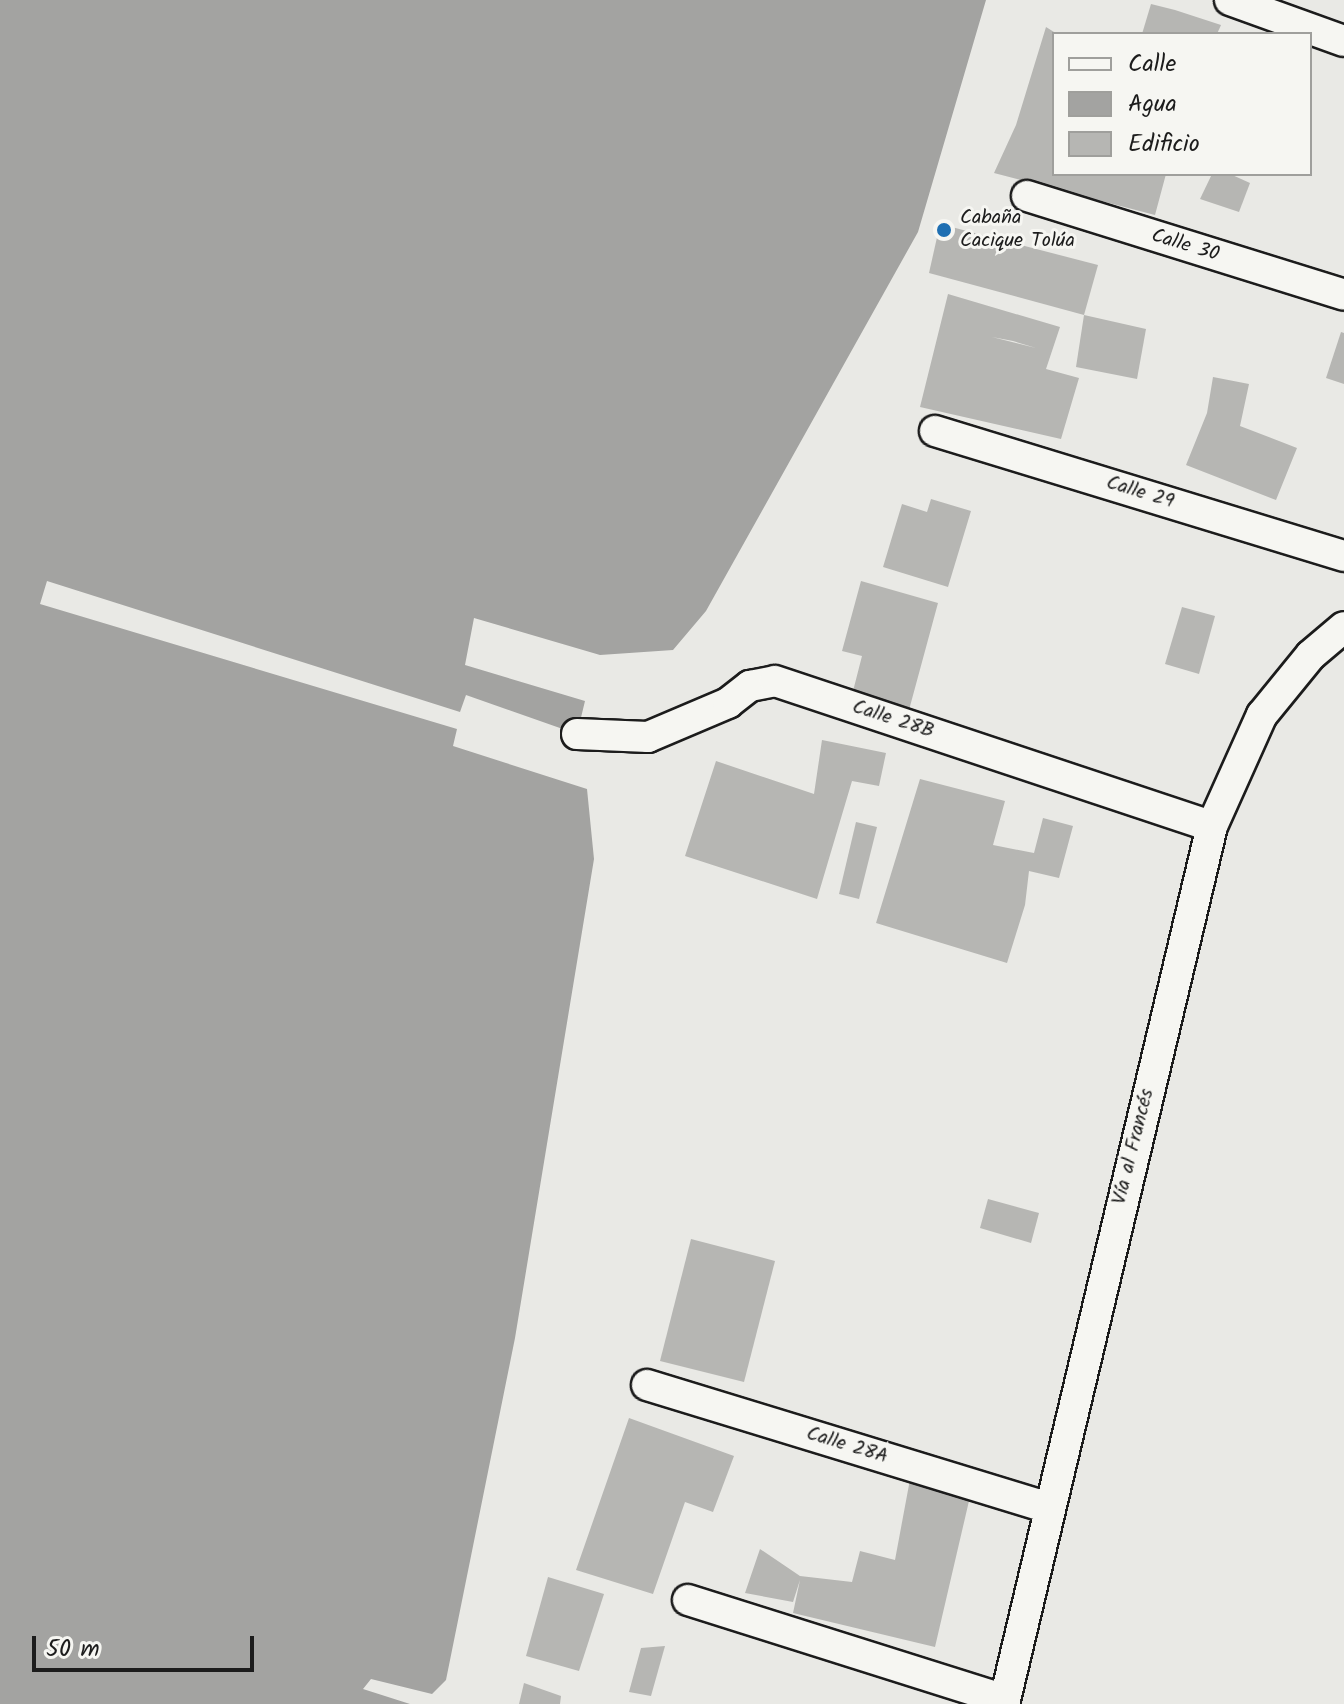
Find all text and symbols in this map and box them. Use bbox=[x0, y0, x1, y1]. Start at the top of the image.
legend bbox=[1052, 32, 1312, 176]
text: Calle bbox=[1128, 45, 1176, 84]
text: Agua bbox=[1128, 85, 1177, 124]
text: Edificio bbox=[1128, 125, 1200, 164]
place label: Cabaña Cacique Tolúa bbox=[960, 206, 1075, 253]
marker: Cabaña Cacique Tolúa bbox=[935, 221, 953, 239]
street label: Calle 30 bbox=[1148, 224, 1222, 268]
street label: Calle 29 bbox=[1103, 471, 1177, 515]
street label: Calle 28B bbox=[849, 696, 937, 744]
street label: Vía al Francés bbox=[1108, 1087, 1160, 1207]
street label: Calle 28A bbox=[803, 1422, 891, 1470]
scale bar bbox=[36, 1620, 258, 1670]
text: 50 m bbox=[46, 1630, 100, 1669]

